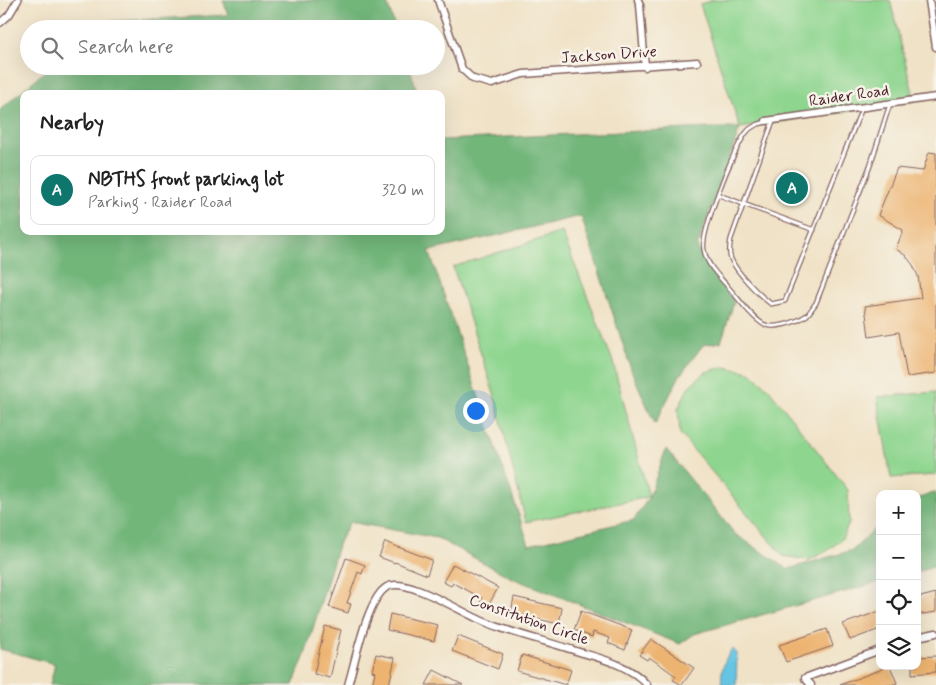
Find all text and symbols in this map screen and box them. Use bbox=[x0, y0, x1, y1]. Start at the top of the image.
search box bbox=[20, 20, 445, 75]
icon: search bbox=[38, 34, 66, 62]
text: Search here bbox=[78, 35, 174, 60]
street label: Jackson Drive bbox=[560, 41, 658, 69]
street label: Raider Road bbox=[808, 80, 890, 112]
text: Nearby bbox=[40, 109, 104, 137]
text: NBTHS front parking lot bbox=[88, 167, 284, 192]
pin: A bbox=[776, 169, 808, 207]
text: A bbox=[52, 180, 62, 201]
text: 320 m bbox=[382, 180, 424, 201]
text: Parking · Raider Road bbox=[88, 192, 232, 213]
your location bbox=[463, 398, 489, 424]
map controls bbox=[876, 490, 921, 670]
button: + bbox=[876, 490, 921, 535]
button: − bbox=[876, 535, 921, 580]
button: locate bbox=[876, 580, 921, 625]
street label: Constitution Circle bbox=[466, 590, 592, 651]
button: layers bbox=[876, 625, 921, 670]

